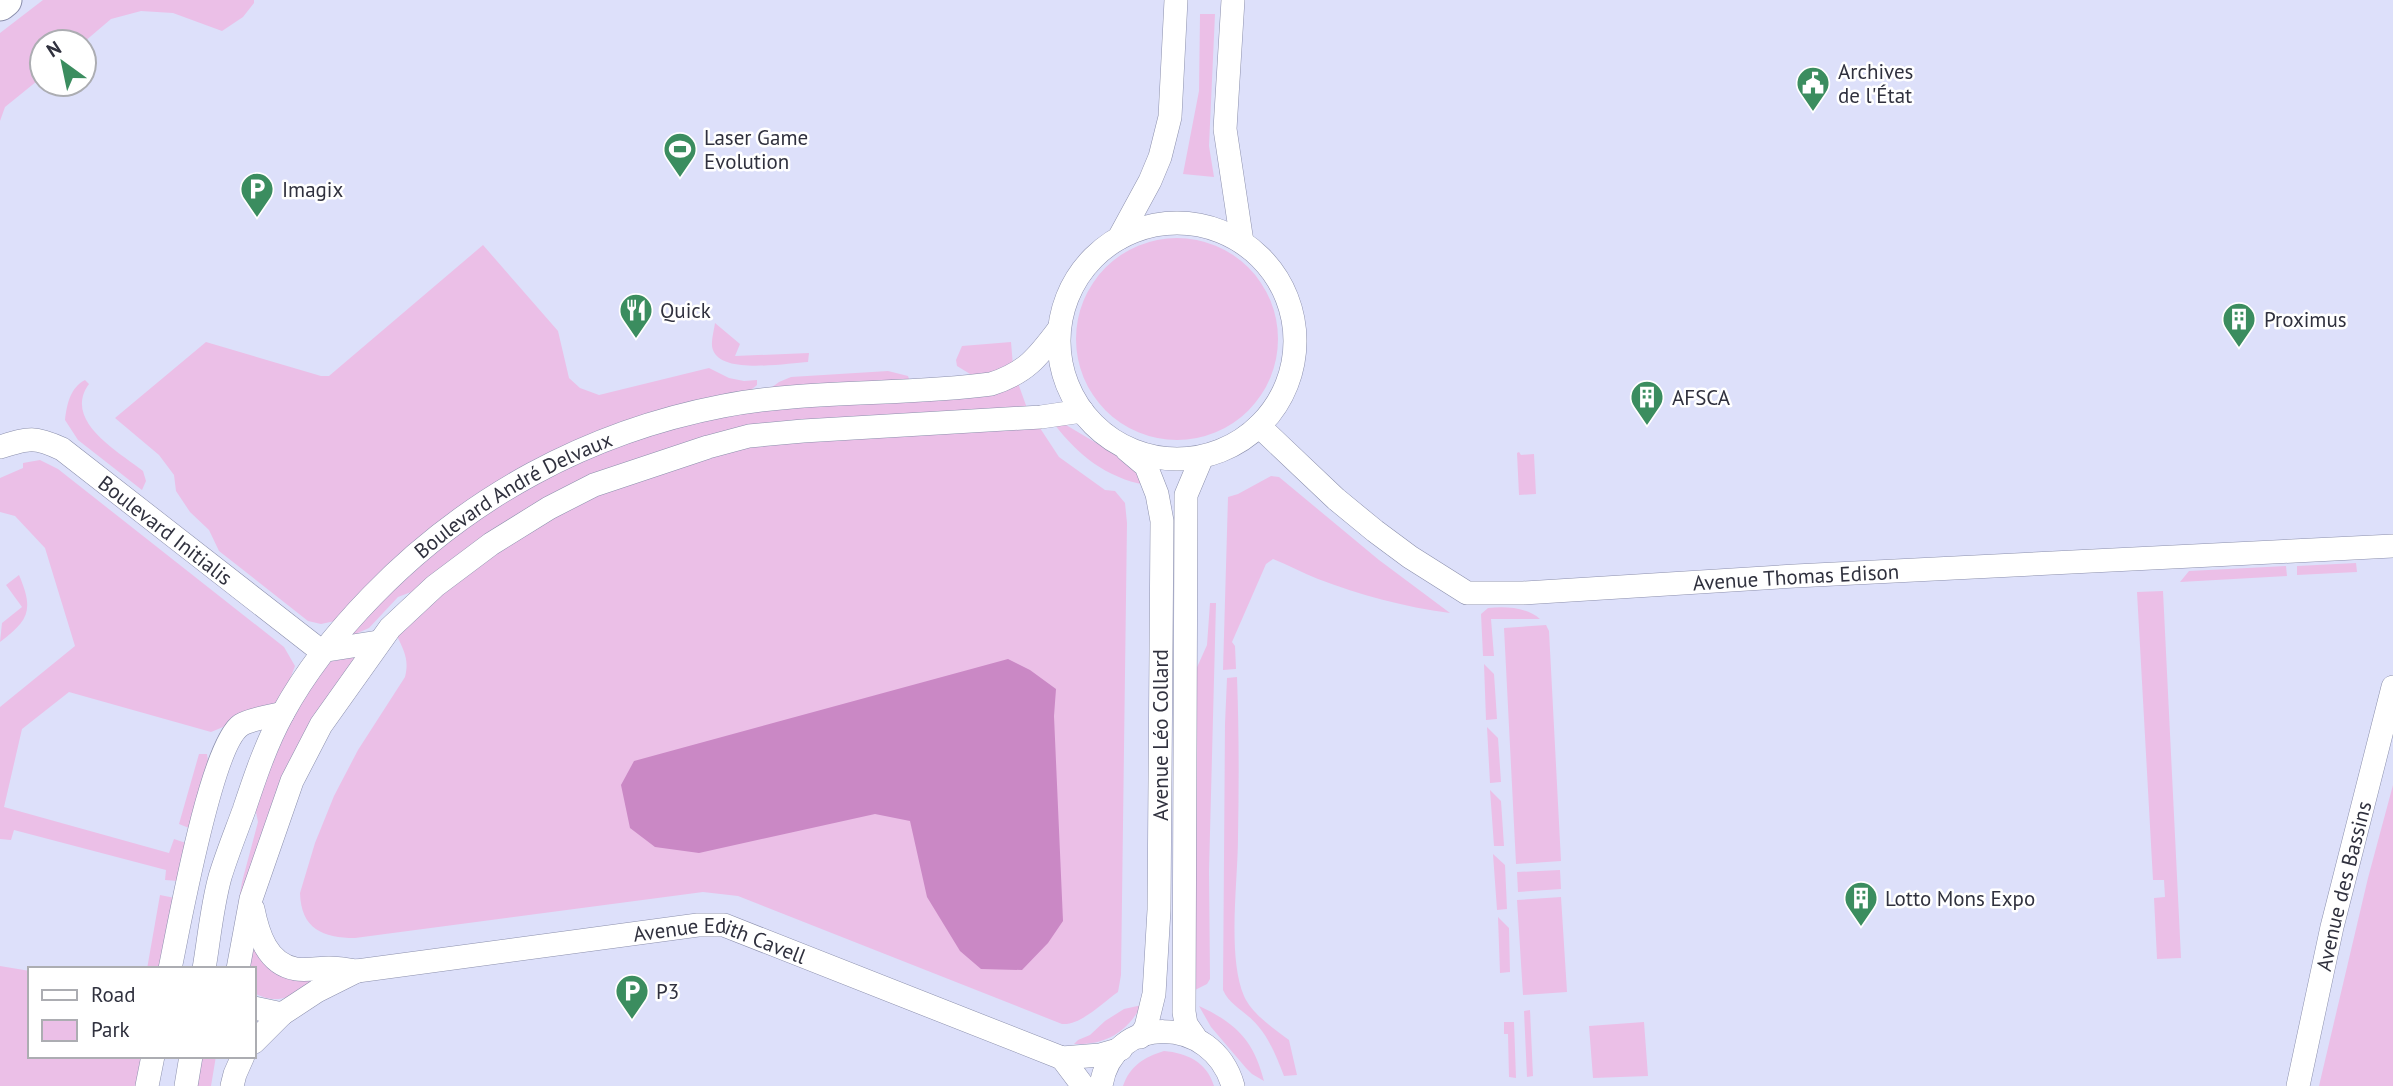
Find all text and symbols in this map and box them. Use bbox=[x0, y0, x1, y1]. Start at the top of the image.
north arrow bbox=[28, 28, 98, 98]
text: N bbox=[42, 35, 66, 62]
place label: Archives de l'État bbox=[1838, 58, 1913, 109]
public building icon: Archives de l'État bbox=[1794, 64, 1832, 113]
place label: Laser Game Evolution bbox=[704, 124, 808, 175]
sports icon: Laser Game Evolution bbox=[661, 130, 699, 179]
parking icon: Imagix bbox=[238, 170, 276, 219]
place label: Imagix bbox=[282, 176, 343, 203]
restaurant icon: Quick bbox=[617, 291, 655, 340]
place label: Quick bbox=[660, 297, 711, 324]
building icon: Proximus bbox=[2220, 300, 2258, 349]
place label: Proximus bbox=[2264, 306, 2347, 333]
building icon: AFSCA bbox=[1628, 378, 1666, 427]
place label: AFSCA bbox=[1672, 384, 1731, 411]
street label: Boulevard André Delvaux bbox=[408, 425, 616, 564]
street label: Boulevard Initialis bbox=[93, 469, 238, 591]
street label: Avenue Thomas Edison bbox=[1692, 557, 1900, 596]
street label: Avenue Léo Collard bbox=[1147, 649, 1174, 821]
street label: Avenue des Bassins bbox=[2309, 798, 2377, 973]
building icon: Lotto Mons Expo bbox=[1842, 879, 1880, 928]
place label: Lotto Mons Expo bbox=[1885, 885, 2035, 912]
street label: Avenue Edith Cavell bbox=[631, 912, 810, 969]
legend bbox=[28, 967, 256, 1058]
parking icon: P3 bbox=[613, 972, 651, 1021]
place label: P3 bbox=[656, 978, 679, 1005]
text: Road bbox=[91, 981, 135, 1008]
text: Park bbox=[91, 1016, 130, 1043]

